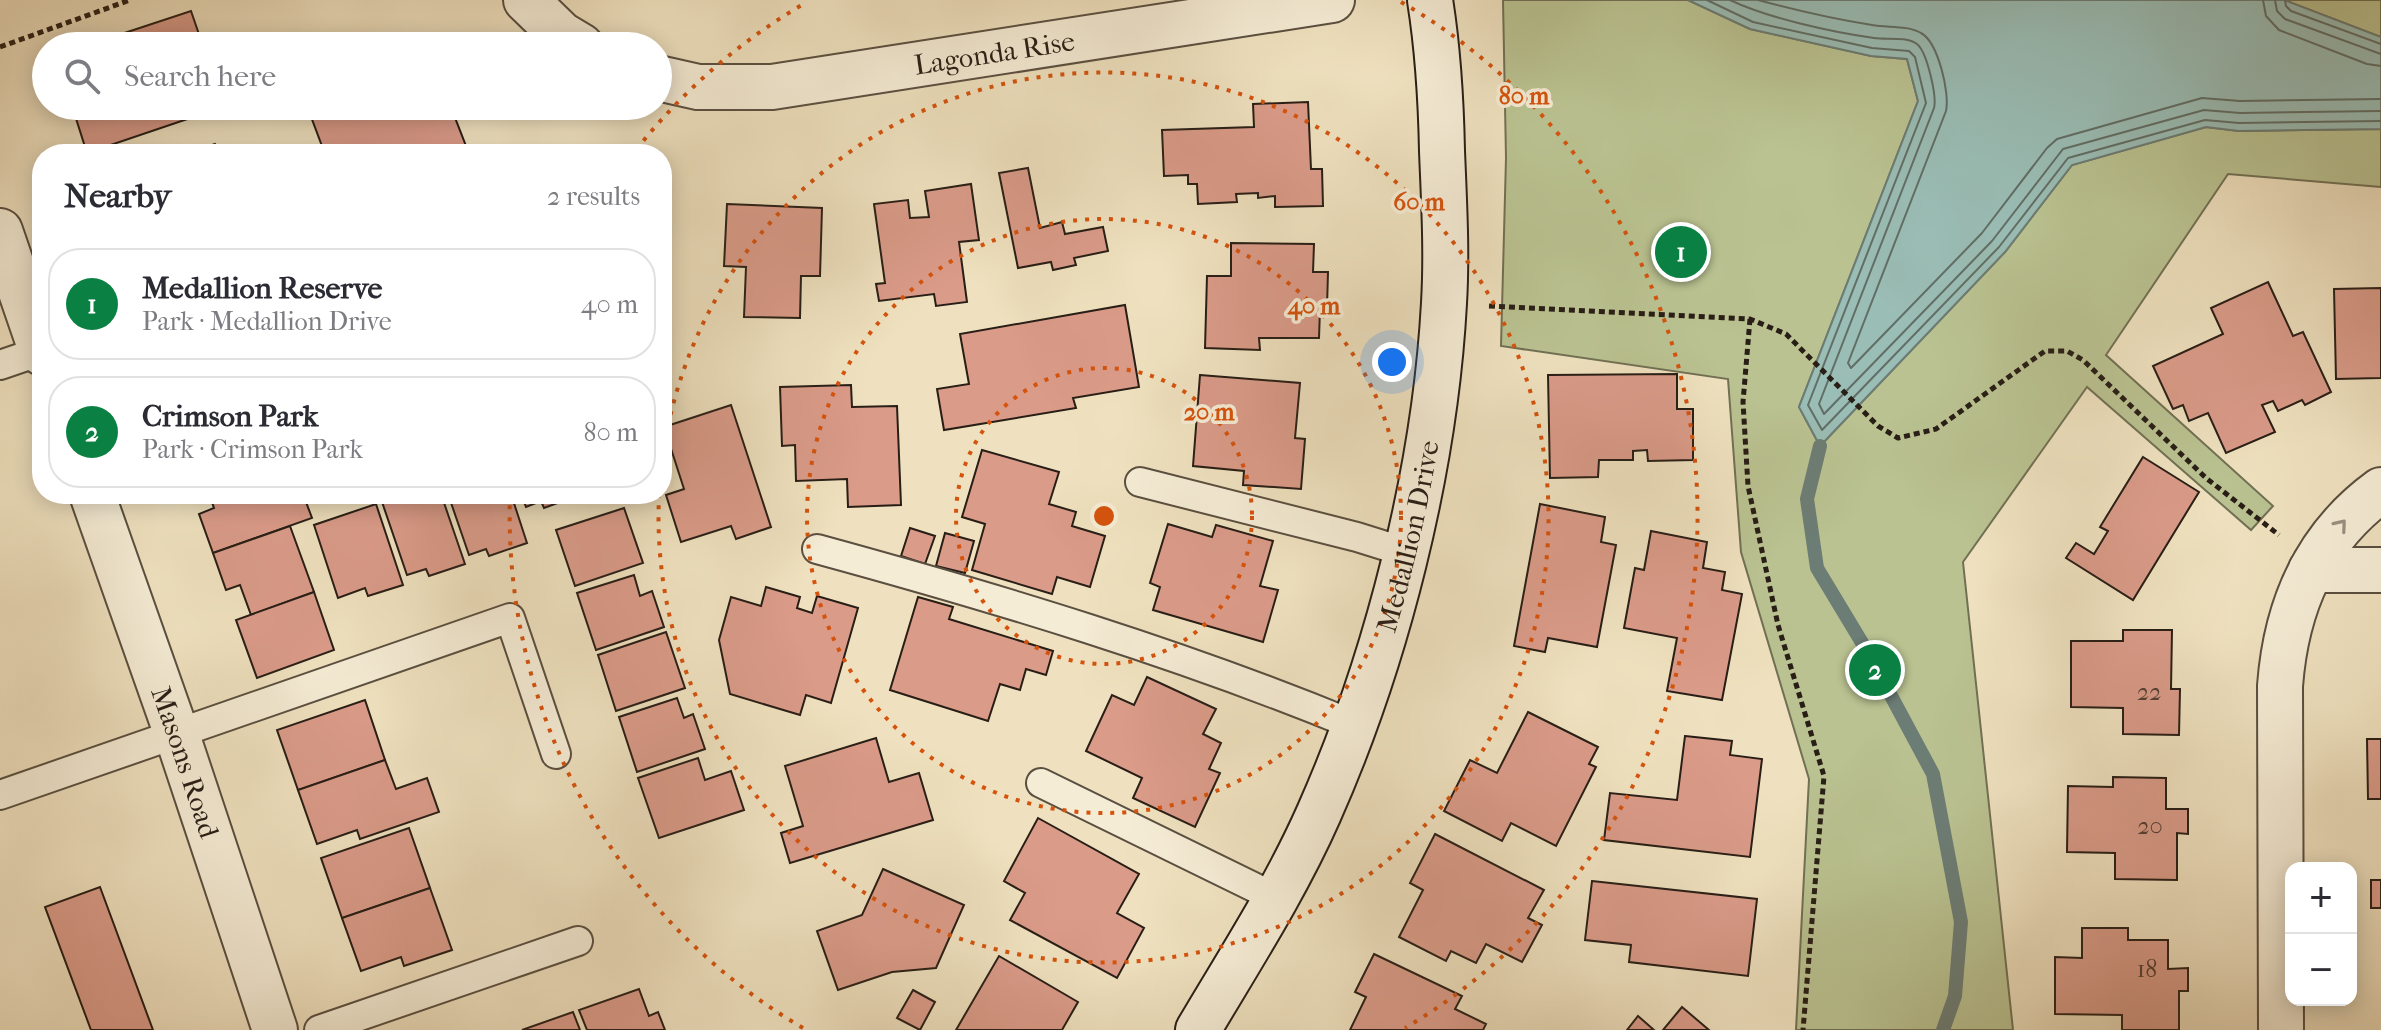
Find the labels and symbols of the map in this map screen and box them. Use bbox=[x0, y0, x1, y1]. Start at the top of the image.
street label: Lagonda Rise bbox=[912, 24, 1077, 81]
text: 80 m bbox=[1499, 82, 1550, 110]
text: 60 m bbox=[1393, 188, 1446, 216]
pin: 1 bbox=[1655, 222, 1707, 282]
text: 40 m bbox=[1287, 292, 1341, 321]
your location bbox=[1372, 342, 1412, 382]
text: 20 m bbox=[1184, 398, 1235, 426]
street label: Medallion Drive bbox=[1369, 438, 1445, 636]
centre of rings bbox=[1090, 502, 1118, 530]
one-way arrow bbox=[2331, 520, 2346, 535]
pin: 2 bbox=[1849, 640, 1901, 700]
house number: 22 bbox=[2137, 678, 2161, 706]
street label: Masons Road bbox=[145, 682, 227, 843]
house number: 20 bbox=[2137, 812, 2163, 840]
house number: 18 bbox=[2137, 955, 2157, 983]

